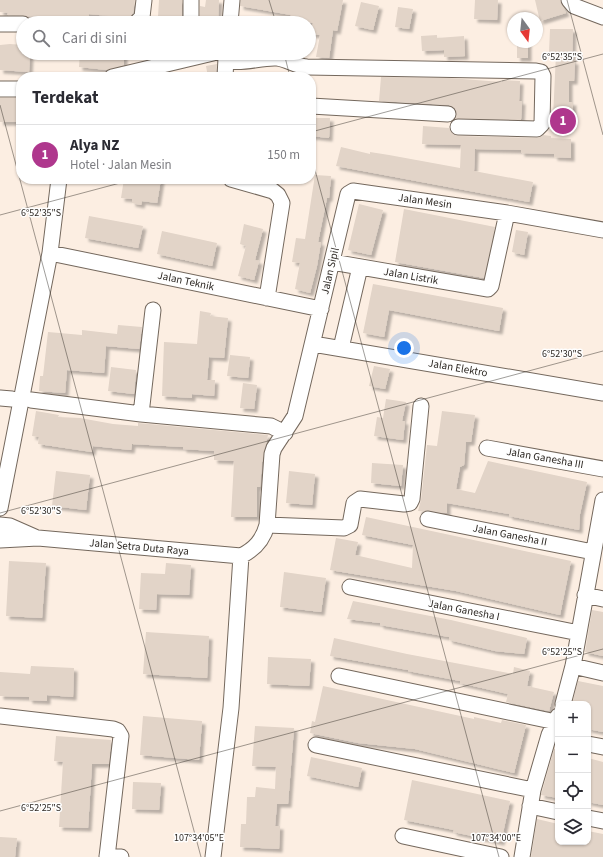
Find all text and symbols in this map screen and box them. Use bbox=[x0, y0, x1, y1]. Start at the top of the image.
north arrow bbox=[507, 12, 543, 48]
search box bbox=[16, 16, 316, 60]
icon: search bbox=[30, 27, 52, 49]
text: Cari di sini bbox=[62, 28, 127, 49]
text: 6°52'35"S bbox=[542, 50, 582, 64]
text: Terdekat bbox=[32, 86, 98, 110]
pin: 1 bbox=[550, 106, 576, 136]
text: Alya NZ bbox=[70, 135, 119, 156]
text: 1 bbox=[42, 146, 48, 164]
text: 150 m bbox=[267, 146, 300, 164]
text: Hotel · Jalan Mesin bbox=[70, 156, 172, 174]
street label: Jalan Mesin bbox=[397, 190, 453, 212]
text: 6°52'35"S bbox=[21, 206, 61, 220]
street label: Jalan Sipil bbox=[317, 246, 343, 296]
street label: Jalan Listrik bbox=[382, 264, 440, 288]
street label: Jalan Teknik bbox=[156, 268, 216, 294]
your location bbox=[394, 338, 414, 358]
text: 6°52'30"S bbox=[542, 347, 582, 361]
street label: Jalan Elektro bbox=[427, 355, 489, 381]
street label: Jalan Ganesha III bbox=[505, 444, 585, 472]
text: 6°52'30"S bbox=[21, 504, 61, 518]
street label: Jalan Ganesha II bbox=[472, 520, 548, 550]
street label: Jalan Setra Duta Raya bbox=[89, 535, 189, 559]
street label: Jalan Ganesha I bbox=[427, 596, 501, 624]
text: 6°52'25"S bbox=[542, 645, 582, 659]
map controls bbox=[555, 701, 591, 845]
button: + bbox=[555, 701, 591, 737]
button: − bbox=[555, 737, 591, 773]
button: locate bbox=[555, 773, 591, 809]
text: 6°52'25"S bbox=[21, 801, 61, 815]
button: layers bbox=[555, 809, 591, 845]
text: 107°34'05"E bbox=[174, 831, 224, 845]
text: 107°34'00"E bbox=[471, 831, 521, 845]

